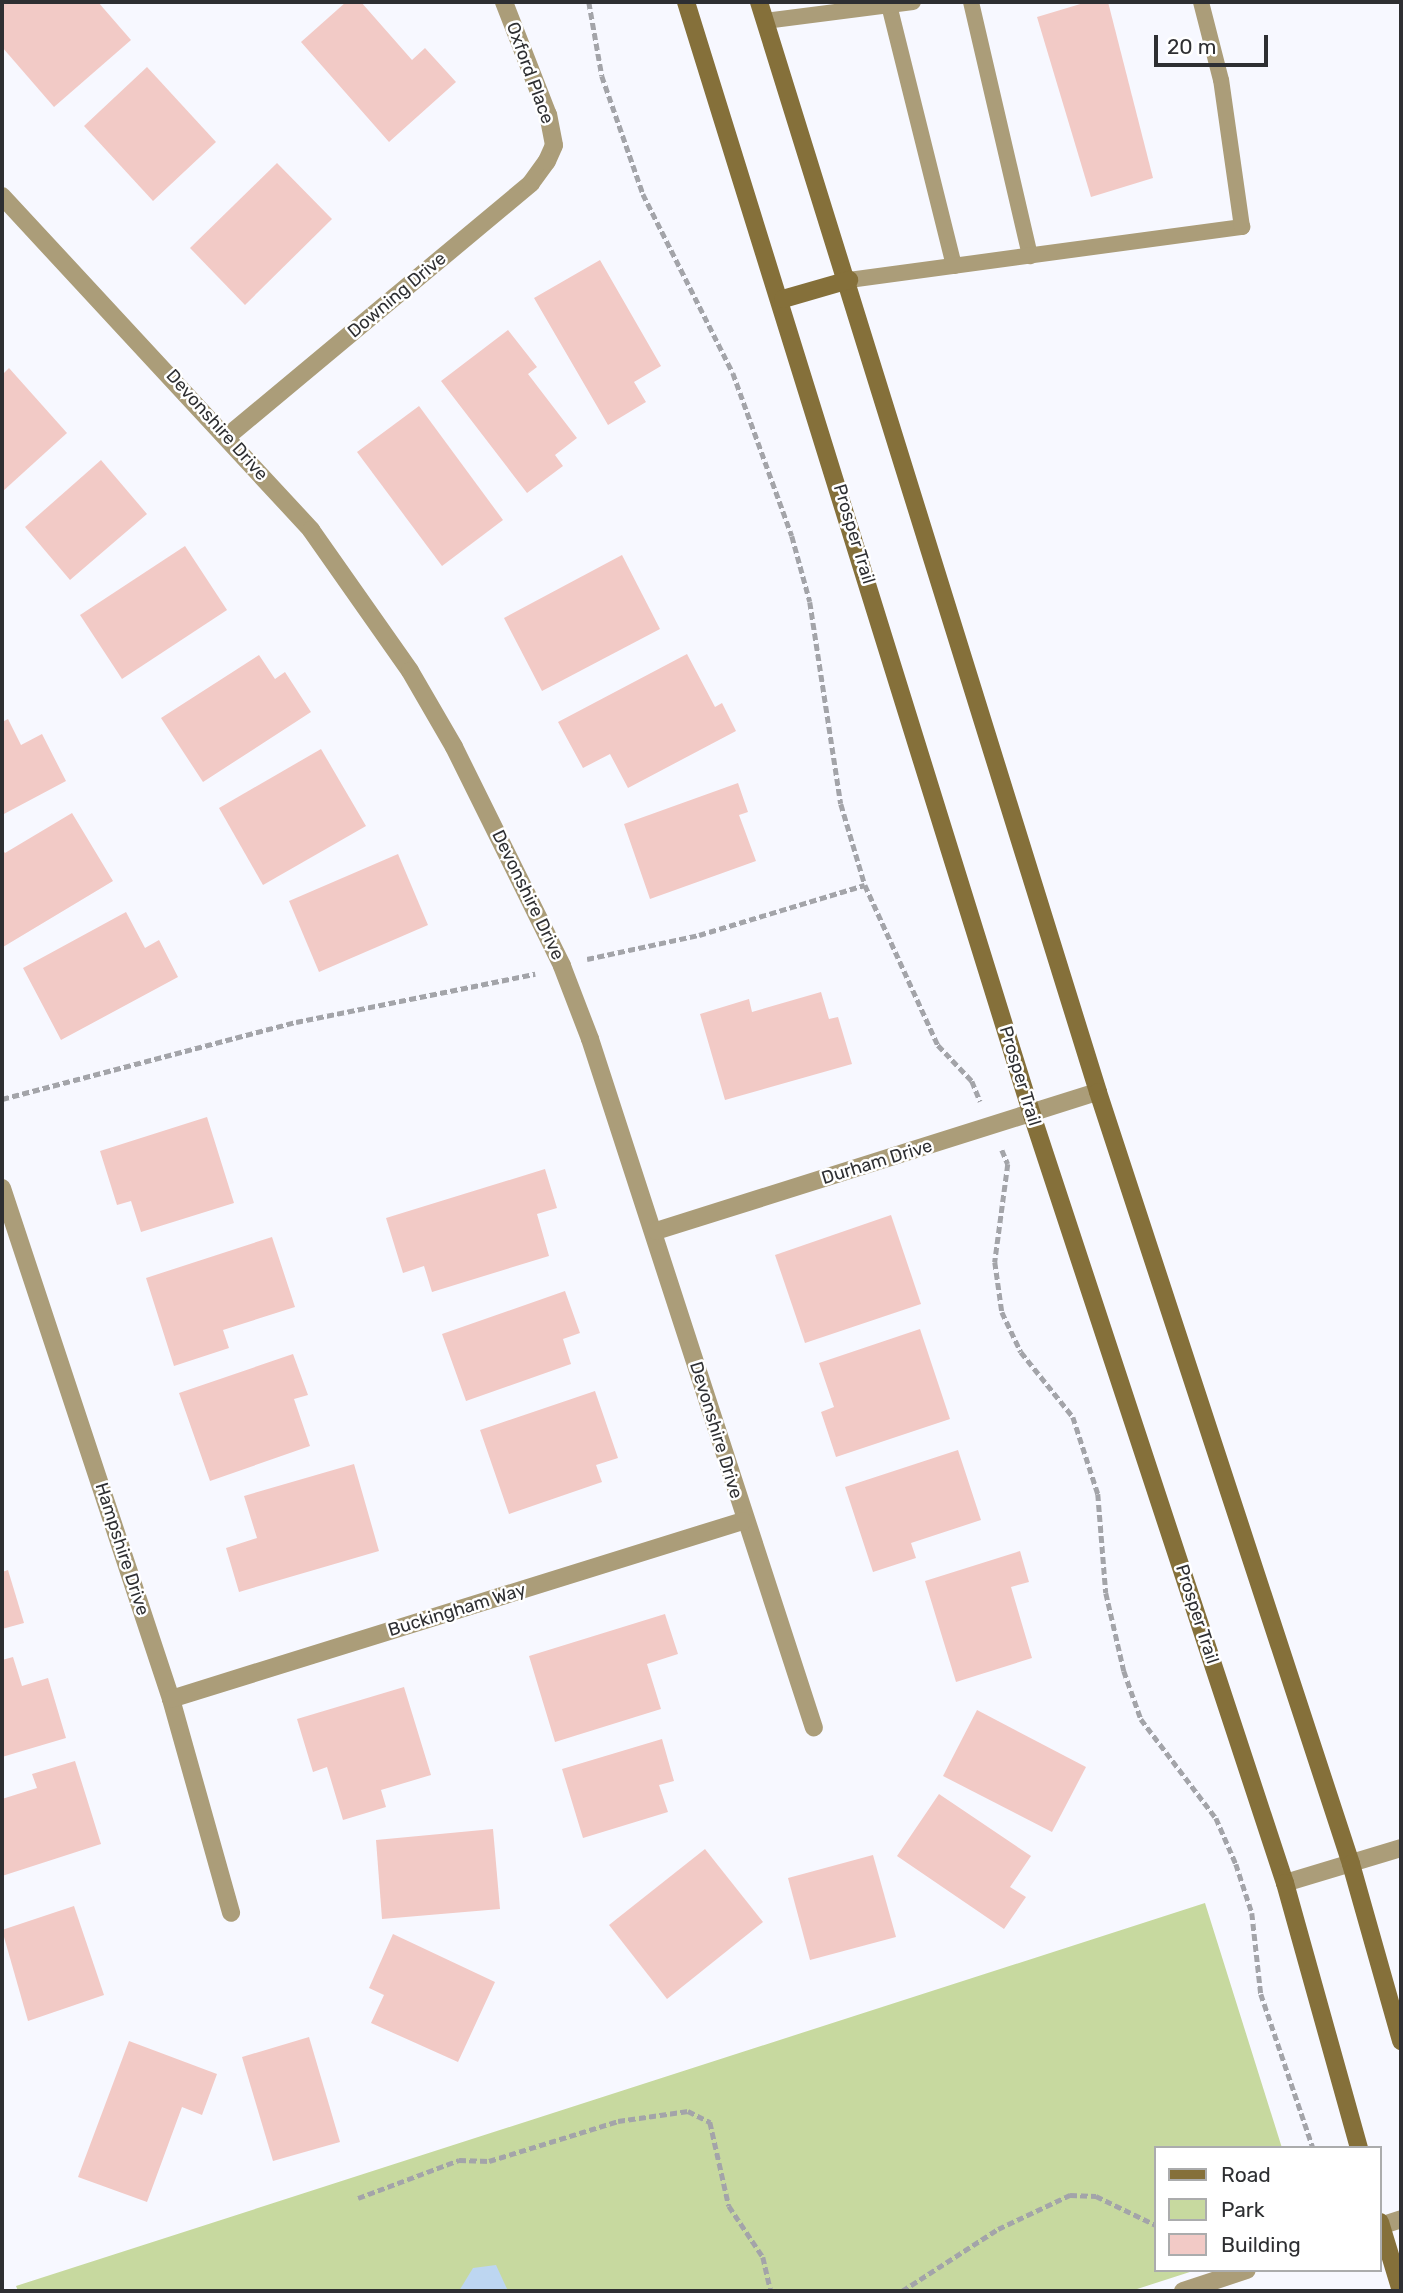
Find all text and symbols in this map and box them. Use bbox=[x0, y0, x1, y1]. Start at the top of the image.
street label: Oxford Place bbox=[502, 19, 558, 127]
scale bar bbox=[1158, 21, 1272, 65]
text: 20 m bbox=[1167, 34, 1216, 59]
street label: Downing Drive bbox=[343, 248, 451, 342]
street label: Devonshire Drive bbox=[161, 365, 273, 485]
street label: Prosper Trail bbox=[828, 481, 880, 587]
street label: Devonshire Drive bbox=[487, 826, 569, 964]
street label: Prosper Trail bbox=[994, 1023, 1046, 1129]
street label: Durham Drive bbox=[819, 1135, 935, 1189]
street label: Devonshire Drive bbox=[685, 1359, 747, 1501]
street label: Hampshire Drive bbox=[90, 1480, 154, 1618]
street label: Prosper Trail bbox=[1171, 1561, 1223, 1667]
street label: Buckingham Way bbox=[385, 1579, 529, 1641]
legend bbox=[1154, 2146, 1382, 2272]
text: Road bbox=[1221, 2162, 1271, 2187]
text: Park bbox=[1221, 2197, 1265, 2222]
text: Building bbox=[1221, 2232, 1301, 2257]

